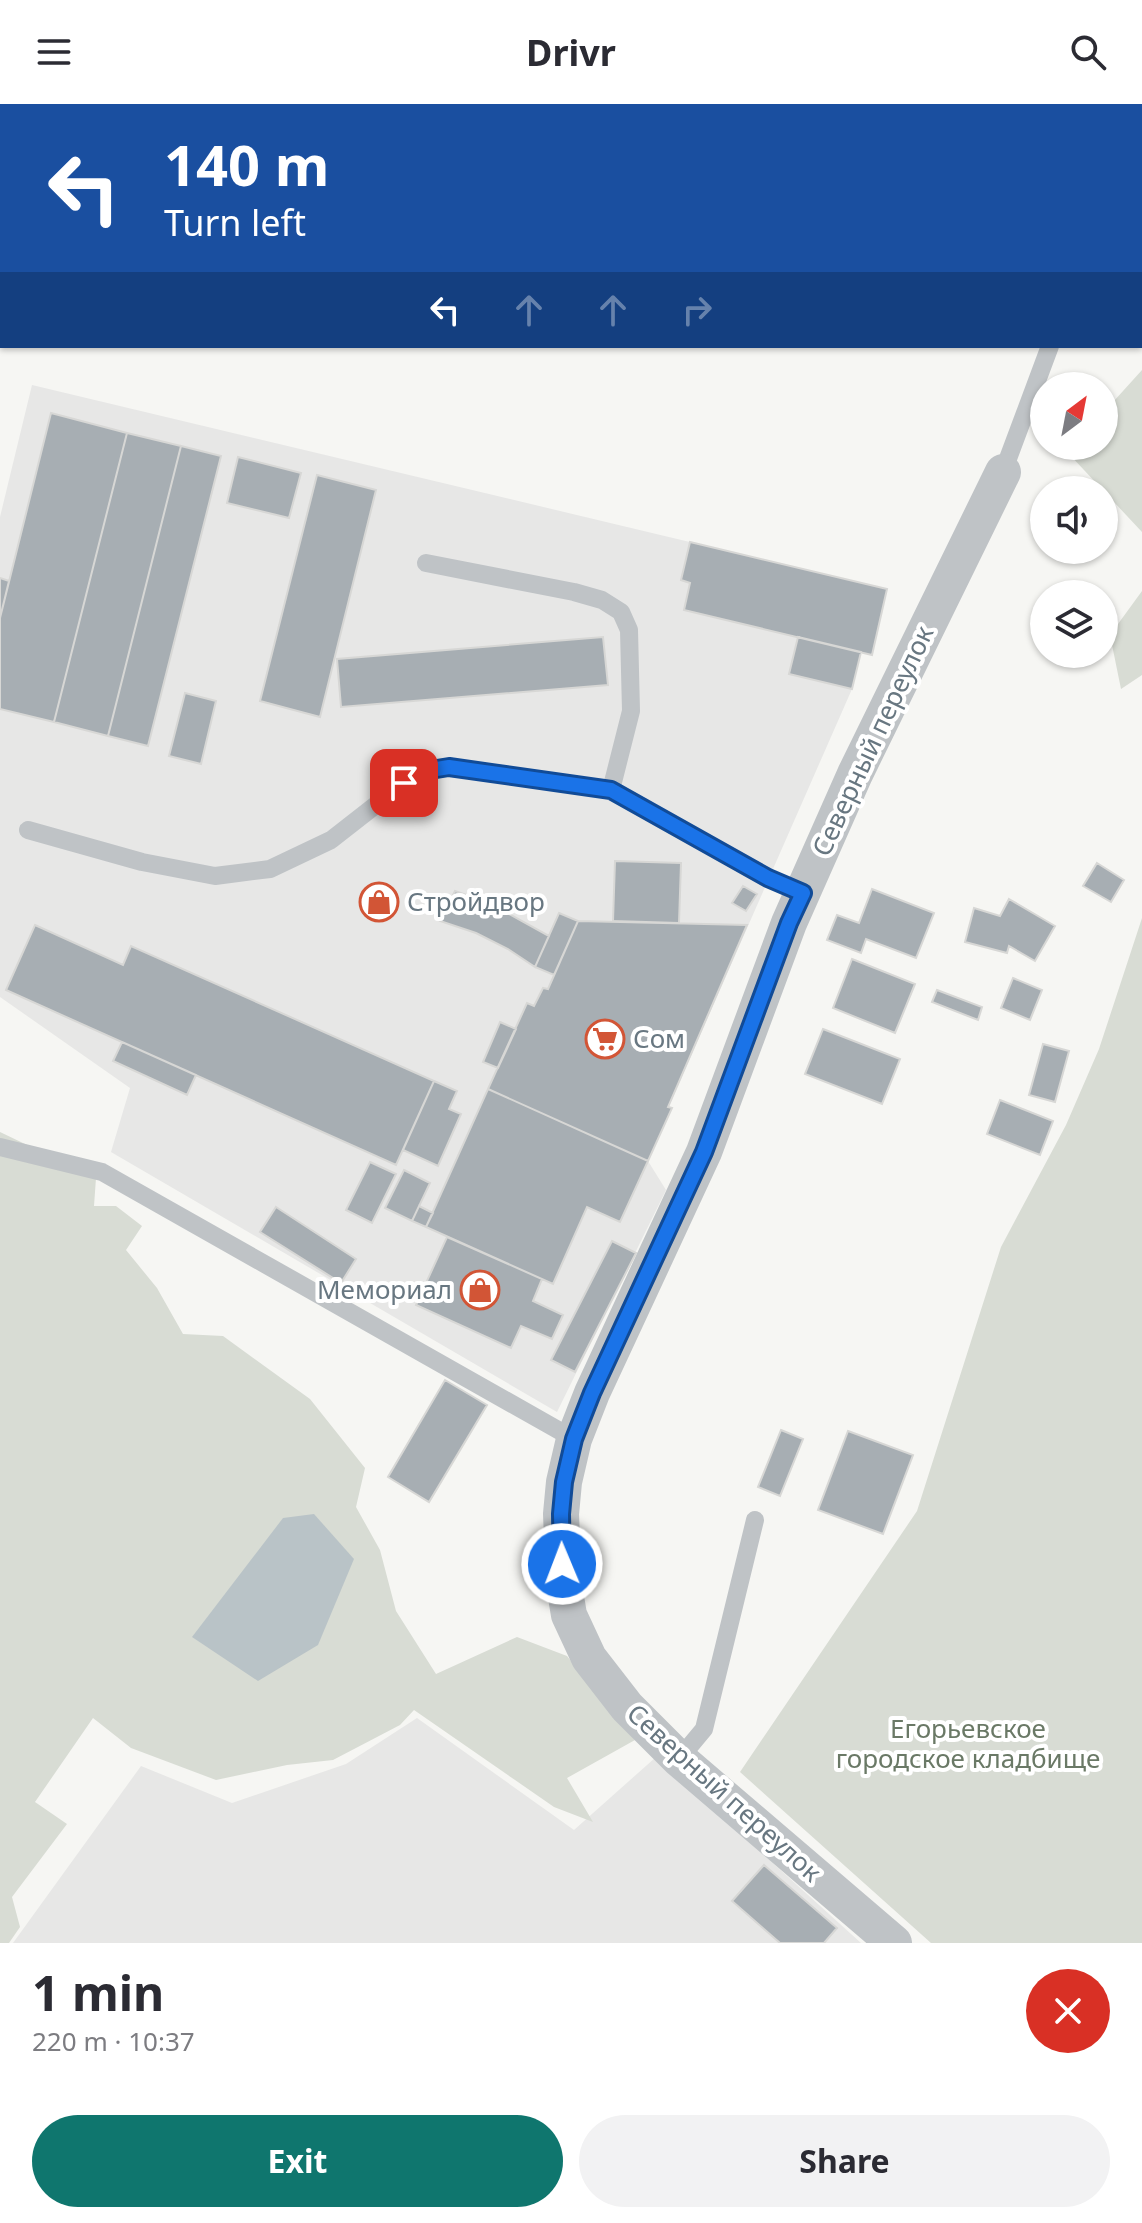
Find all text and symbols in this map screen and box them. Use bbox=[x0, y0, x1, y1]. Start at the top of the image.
text: Drivr bbox=[526, 28, 616, 77]
icon: menu bbox=[32, 30, 76, 74]
icon: search bbox=[1066, 30, 1110, 74]
text: 140 m bbox=[164, 126, 329, 202]
icon: left bbox=[32, 136, 136, 240]
text: Turn left bbox=[164, 198, 306, 247]
icon: left bbox=[423, 288, 467, 332]
icon: ahead bbox=[507, 288, 551, 332]
icon: ahead bbox=[591, 288, 635, 332]
icon: right bbox=[675, 288, 719, 332]
north arrow bbox=[1030, 372, 1118, 460]
map controls bbox=[1030, 372, 1118, 668]
button: sound bbox=[1030, 476, 1118, 564]
button: layers bbox=[1030, 580, 1118, 668]
street label: Северный переулок bbox=[803, 619, 941, 862]
pin bbox=[370, 749, 438, 817]
icon: arrive bbox=[382, 761, 426, 805]
shop icon: Стройдвор bbox=[358, 881, 400, 923]
place label: Стройдвор bbox=[407, 883, 545, 919]
supermarket icon: Сом bbox=[584, 1018, 626, 1060]
place label: Сом bbox=[633, 1020, 685, 1056]
shop icon: Мемориал bbox=[459, 1269, 501, 1311]
place label: Мемориал bbox=[317, 1271, 452, 1307]
position arrow bbox=[520, 1522, 604, 1606]
street label: Северный переулок bbox=[620, 1695, 830, 1889]
park label: Егорьевское городское кладбище bbox=[836, 1710, 1100, 1776]
text: 1 min bbox=[32, 1960, 164, 2025]
button: close bbox=[1026, 1969, 1110, 2053]
text: 220 m · 10:37 bbox=[32, 2023, 195, 2059]
button: Exit bbox=[32, 2115, 563, 2207]
button: Share bbox=[579, 2115, 1110, 2207]

